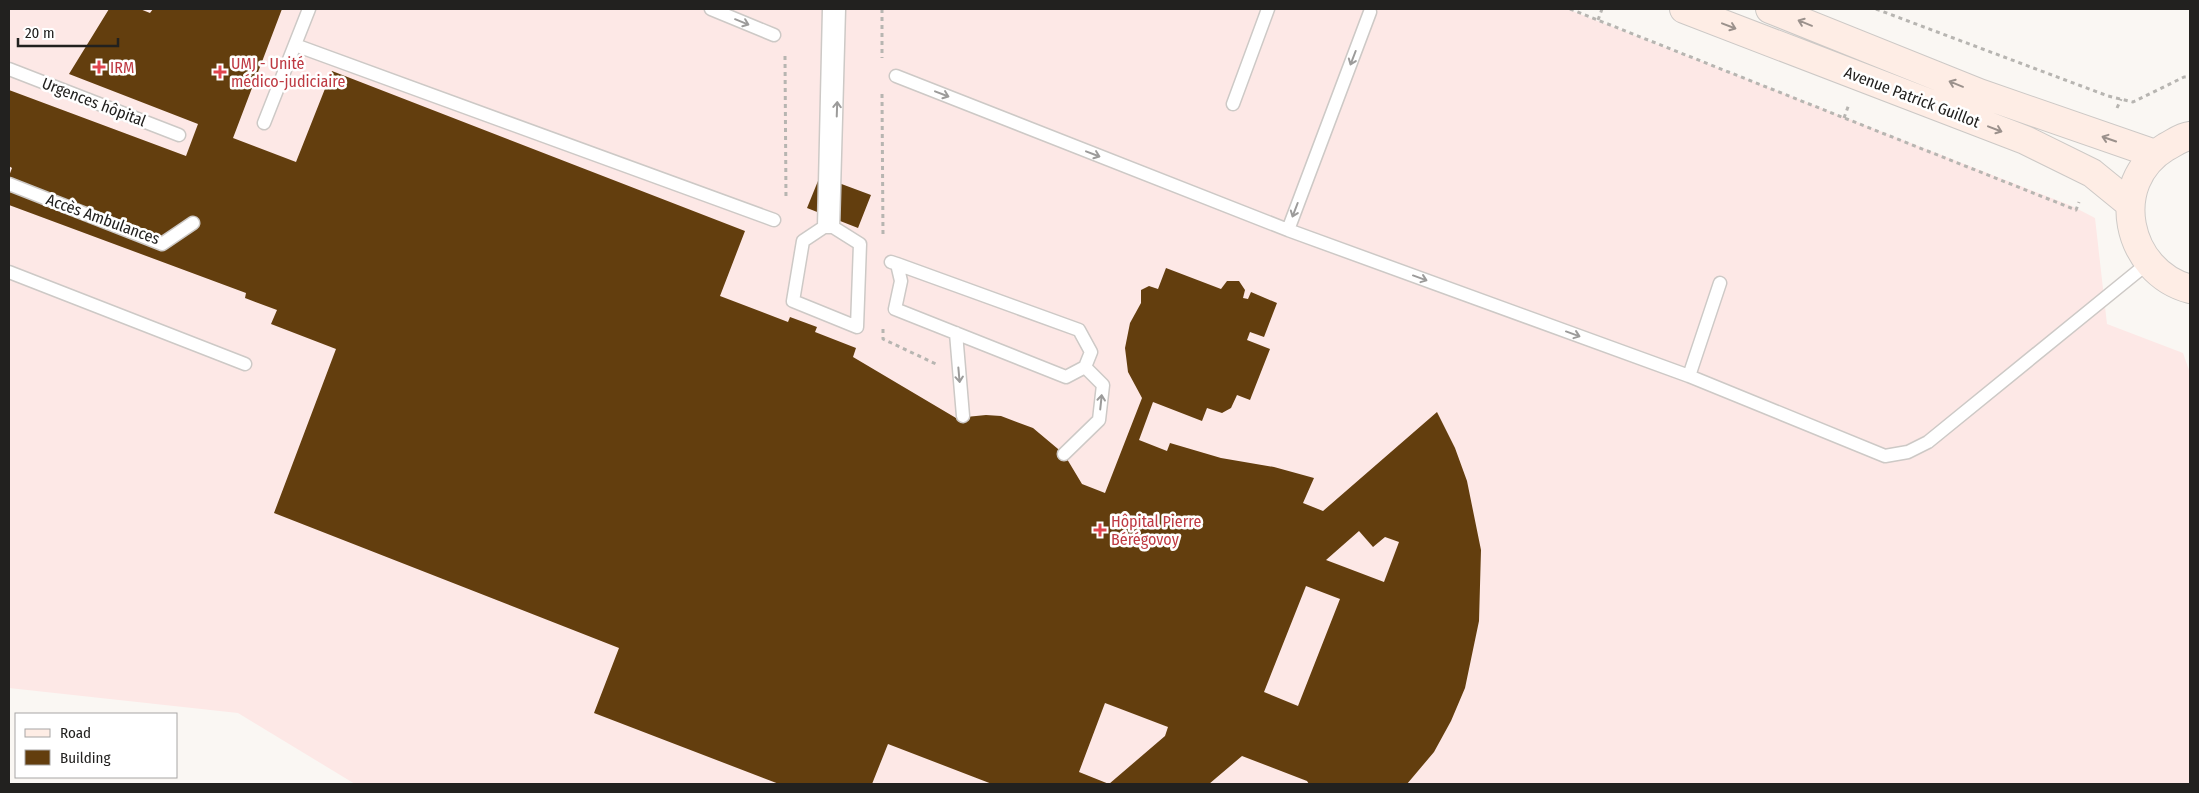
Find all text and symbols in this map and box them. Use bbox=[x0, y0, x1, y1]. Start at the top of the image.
scale bar bbox=[18, 15, 118, 47]
one-way arrow bbox=[734, 17, 749, 27]
one-way arrow bbox=[1798, 18, 1813, 27]
one-way arrow bbox=[1721, 22, 1737, 31]
text: 20 m bbox=[25, 24, 55, 42]
one-way arrow bbox=[1348, 50, 1357, 65]
place label: UMJ - Unité médico-judiciaire bbox=[231, 54, 345, 91]
place label: IRM bbox=[110, 58, 134, 77]
marker: IRM bbox=[92, 60, 106, 74]
street label: Avenue Patrick Guillot bbox=[1842, 62, 1983, 132]
marker: UMJ - Unité médico-judiciaire bbox=[213, 65, 227, 79]
street label: Urgences hôpital bbox=[39, 73, 149, 131]
one-way arrow bbox=[1949, 79, 1964, 89]
one-way arrow bbox=[934, 91, 949, 100]
one-way arrow bbox=[832, 101, 841, 117]
one-way arrow bbox=[1987, 125, 2002, 134]
one-way arrow bbox=[2102, 134, 2117, 143]
one-way arrow bbox=[1085, 149, 1100, 159]
street label: Accès Ambulances bbox=[44, 190, 162, 248]
one-way arrow bbox=[1290, 202, 1299, 217]
one-way arrow bbox=[1412, 274, 1428, 283]
one-way arrow bbox=[1565, 330, 1580, 339]
one-way arrow bbox=[954, 366, 964, 382]
one-way arrow bbox=[1096, 395, 1106, 411]
place label: Hôpital Pierre Bérégovoy bbox=[1111, 512, 1201, 549]
marker: Hôpital Pierre Bérégovoy bbox=[1093, 523, 1107, 537]
legend bbox=[15, 713, 178, 778]
text: Road bbox=[60, 724, 91, 742]
text: Building bbox=[60, 749, 111, 767]

